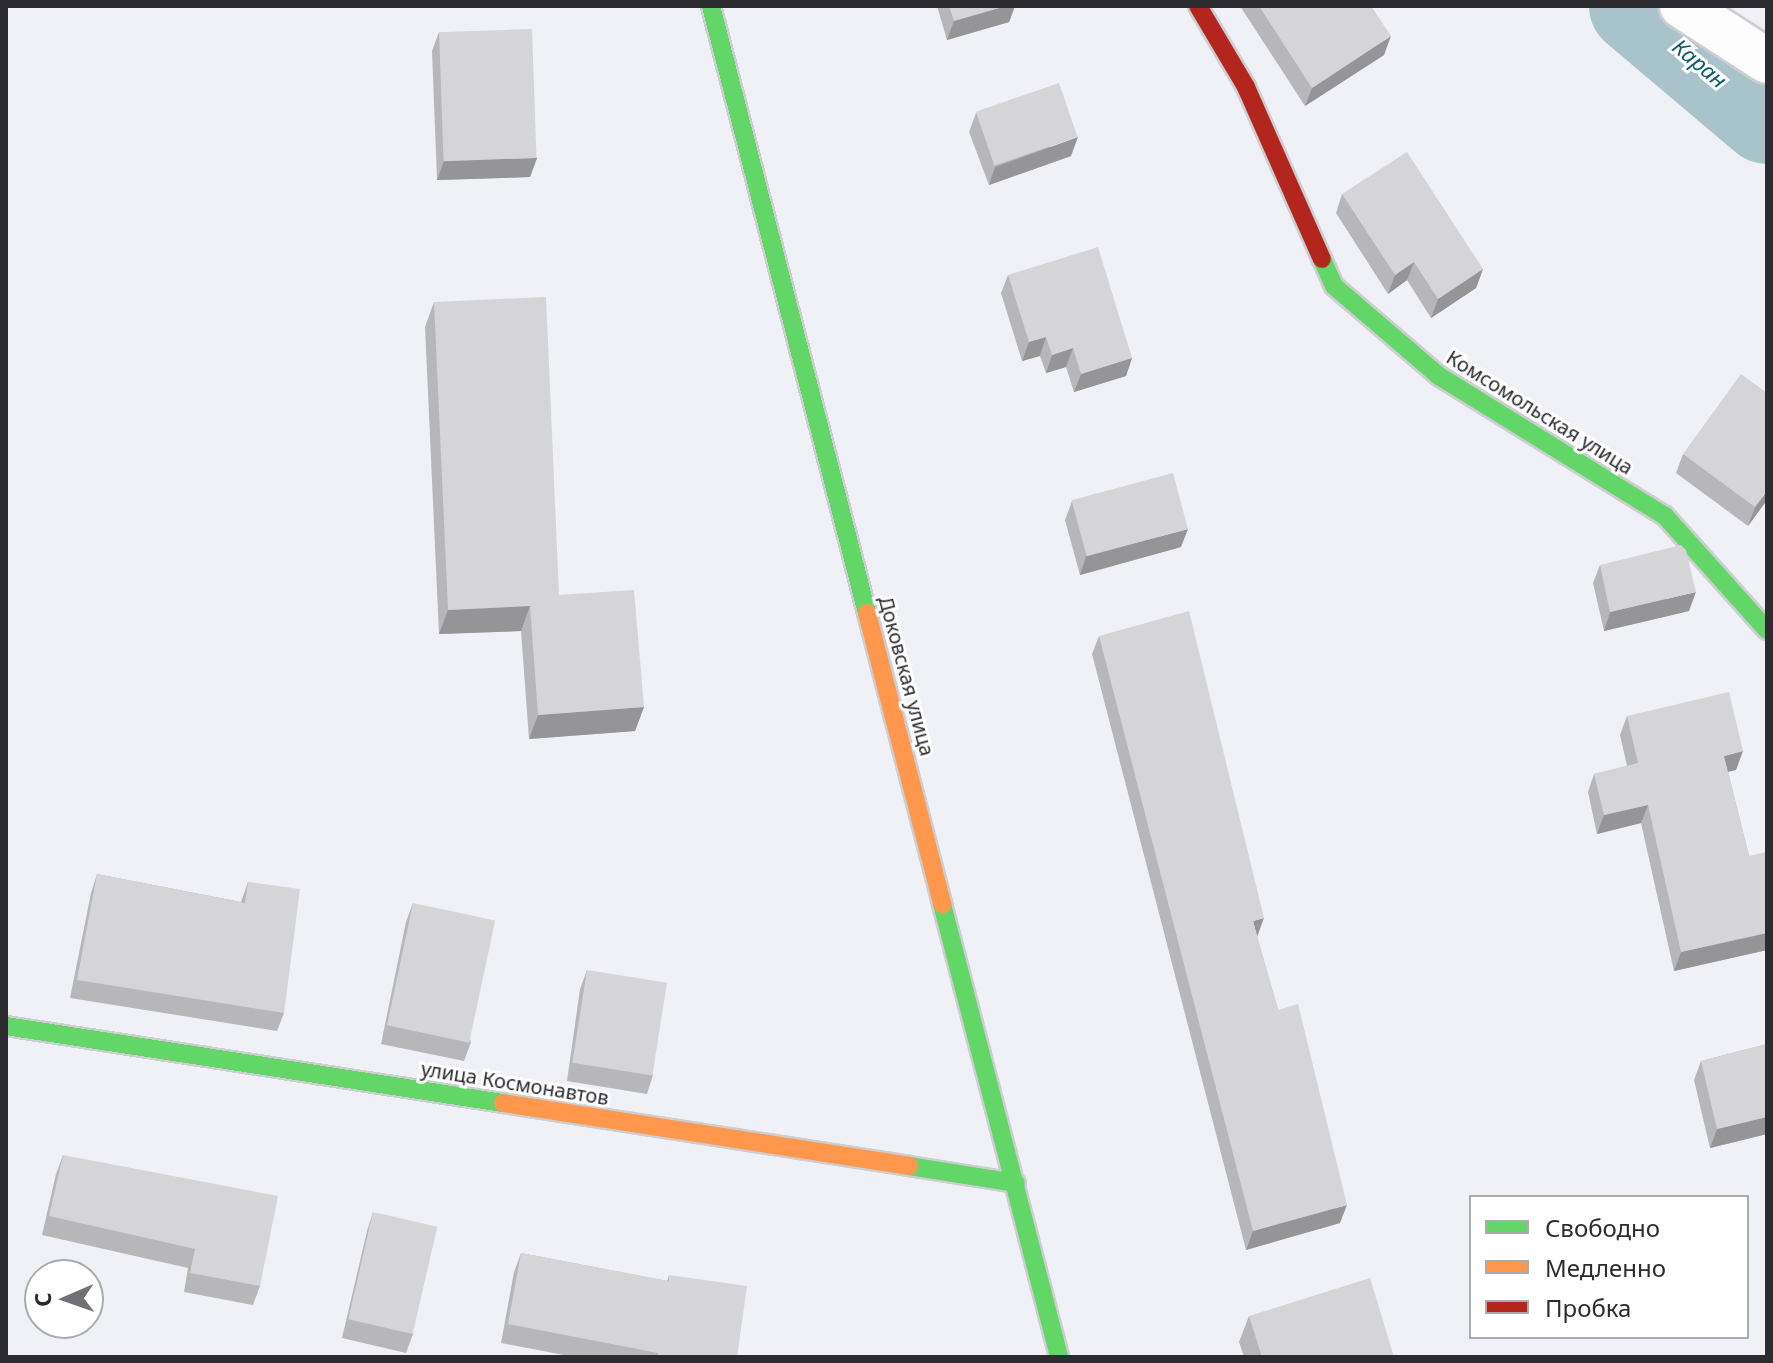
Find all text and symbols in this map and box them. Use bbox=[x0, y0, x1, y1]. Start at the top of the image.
water label: Каран bbox=[1668, 33, 1732, 93]
street label: Комсомольская улица bbox=[1442, 345, 1638, 479]
street label: Доковская улица bbox=[874, 593, 940, 759]
street label: улица Космонавтов bbox=[419, 1056, 611, 1110]
legend bbox=[1469, 1195, 1749, 1339]
text: Свободно bbox=[1545, 1211, 1660, 1244]
text: Медленно bbox=[1545, 1251, 1666, 1284]
north arrow bbox=[24, 1259, 104, 1339]
text: Пробка bbox=[1545, 1291, 1631, 1324]
text: С bbox=[27, 1292, 57, 1307]

